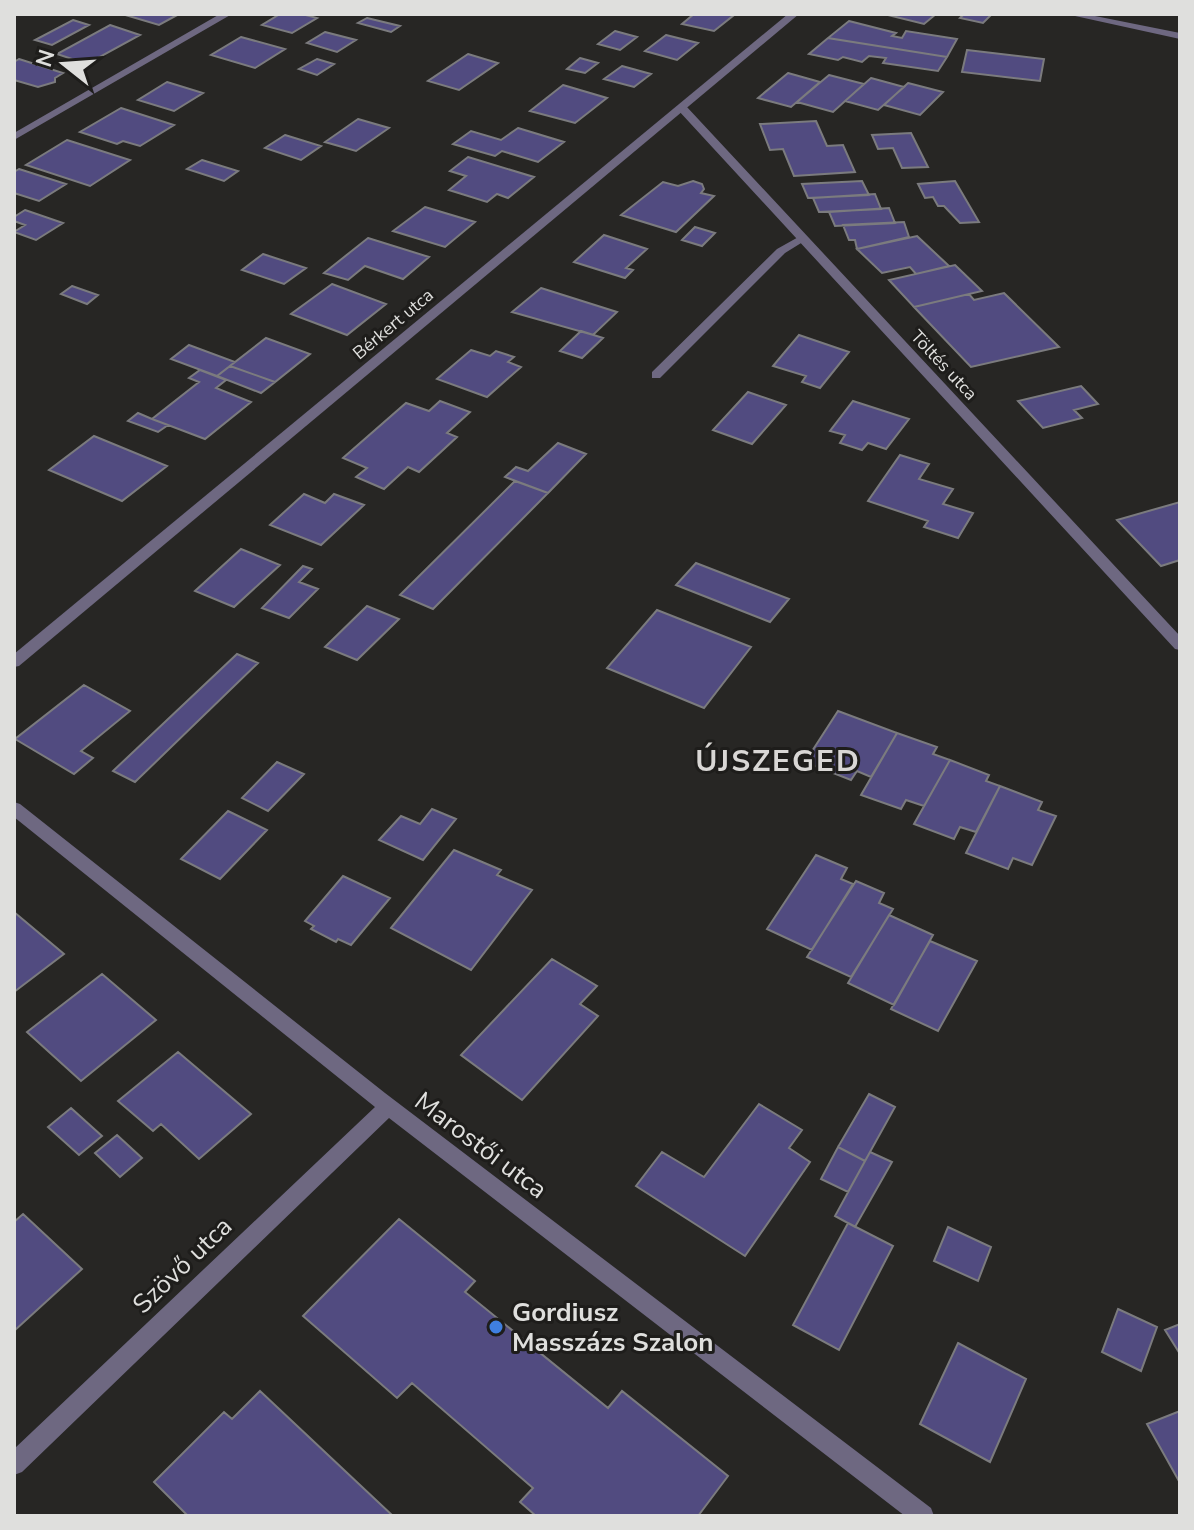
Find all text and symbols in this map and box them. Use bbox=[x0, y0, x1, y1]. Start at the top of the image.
north arrow bbox=[24, 24, 104, 104]
text: N bbox=[29, 46, 63, 71]
street label: Bérkert utca bbox=[348, 283, 438, 365]
street label: Töltés utca bbox=[905, 325, 983, 405]
district label: ÚJSZEGED bbox=[695, 741, 861, 782]
street label: Marostői utca bbox=[407, 1084, 554, 1207]
street label: Szövő utca bbox=[125, 1209, 240, 1322]
place label: Gordiusz Masszázs Szalon bbox=[512, 1295, 713, 1360]
marker: Gordiusz Masszázs Szalon bbox=[487, 1318, 505, 1336]

